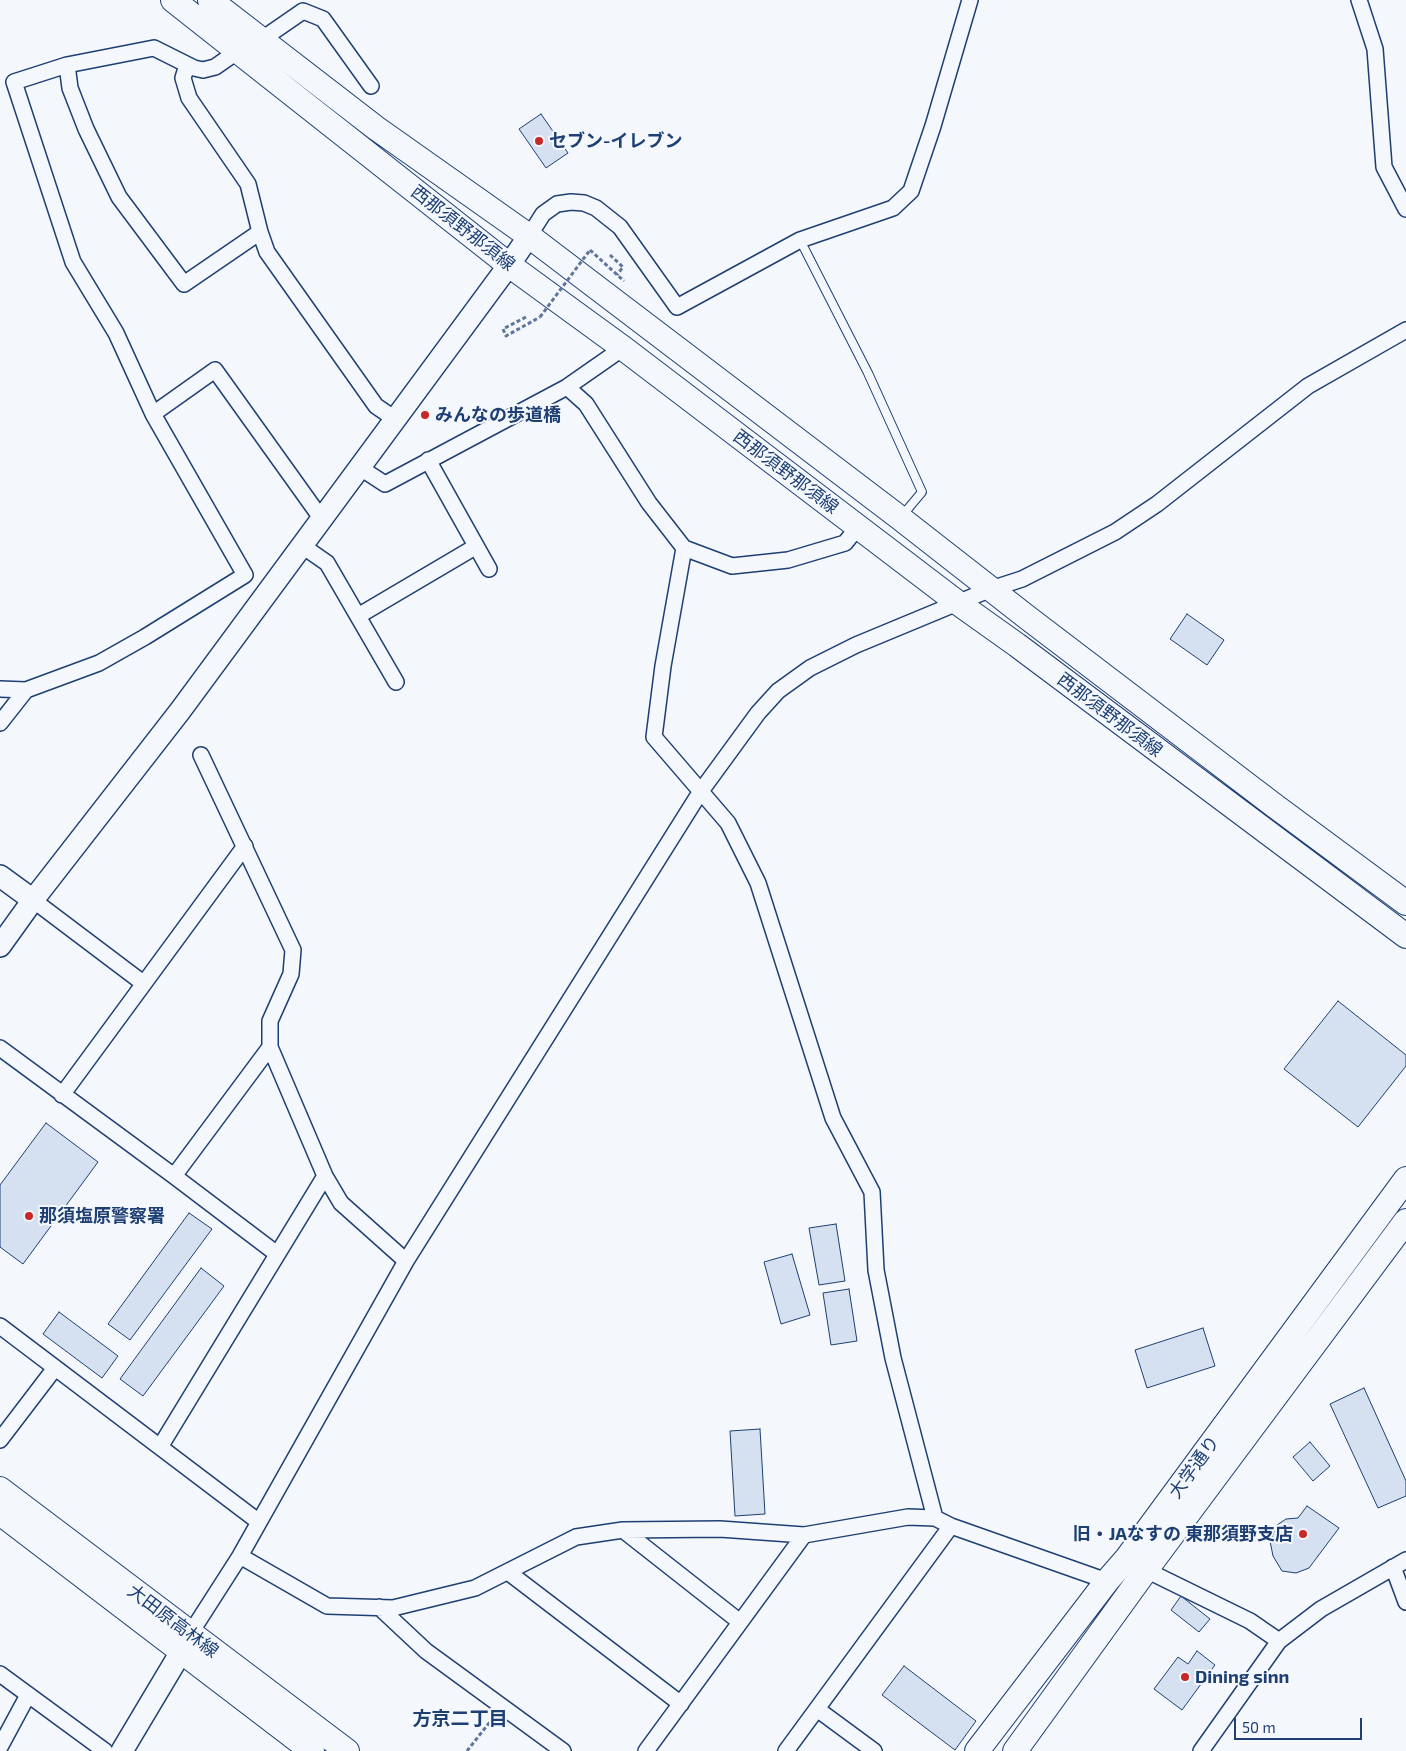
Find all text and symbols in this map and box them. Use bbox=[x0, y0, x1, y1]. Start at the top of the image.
place label: セブン-イレブン bbox=[549, 130, 682, 152]
marker: セブン-イレブン bbox=[533, 135, 545, 147]
street label: 西那須野那須線 bbox=[407, 181, 519, 275]
place label: みんなの歩道橋 bbox=[435, 404, 561, 426]
marker: みんなの歩道橋 bbox=[419, 409, 431, 421]
street label: 西那須野那須線 bbox=[729, 425, 843, 519]
street label: 西那須野那須線 bbox=[1053, 668, 1167, 762]
place label: 那須塩原警察署 bbox=[39, 1205, 165, 1227]
marker: 那須塩原警察署 bbox=[23, 1210, 35, 1222]
street label: 大学通り bbox=[1164, 1432, 1224, 1502]
place label: 旧・JAなすの 東那須野支店 bbox=[1073, 1523, 1293, 1545]
marker: 旧・JAなすの 東那須野支店 bbox=[1297, 1528, 1309, 1540]
street label: 大田原高林線 bbox=[123, 1580, 223, 1662]
place label: Dining sinn bbox=[1195, 1666, 1289, 1688]
marker: Dining sinn bbox=[1179, 1671, 1191, 1683]
district label: 方京二丁目 bbox=[413, 1708, 507, 1730]
scale bar bbox=[1236, 1708, 1364, 1740]
text: 50 m bbox=[1242, 1718, 1276, 1736]

